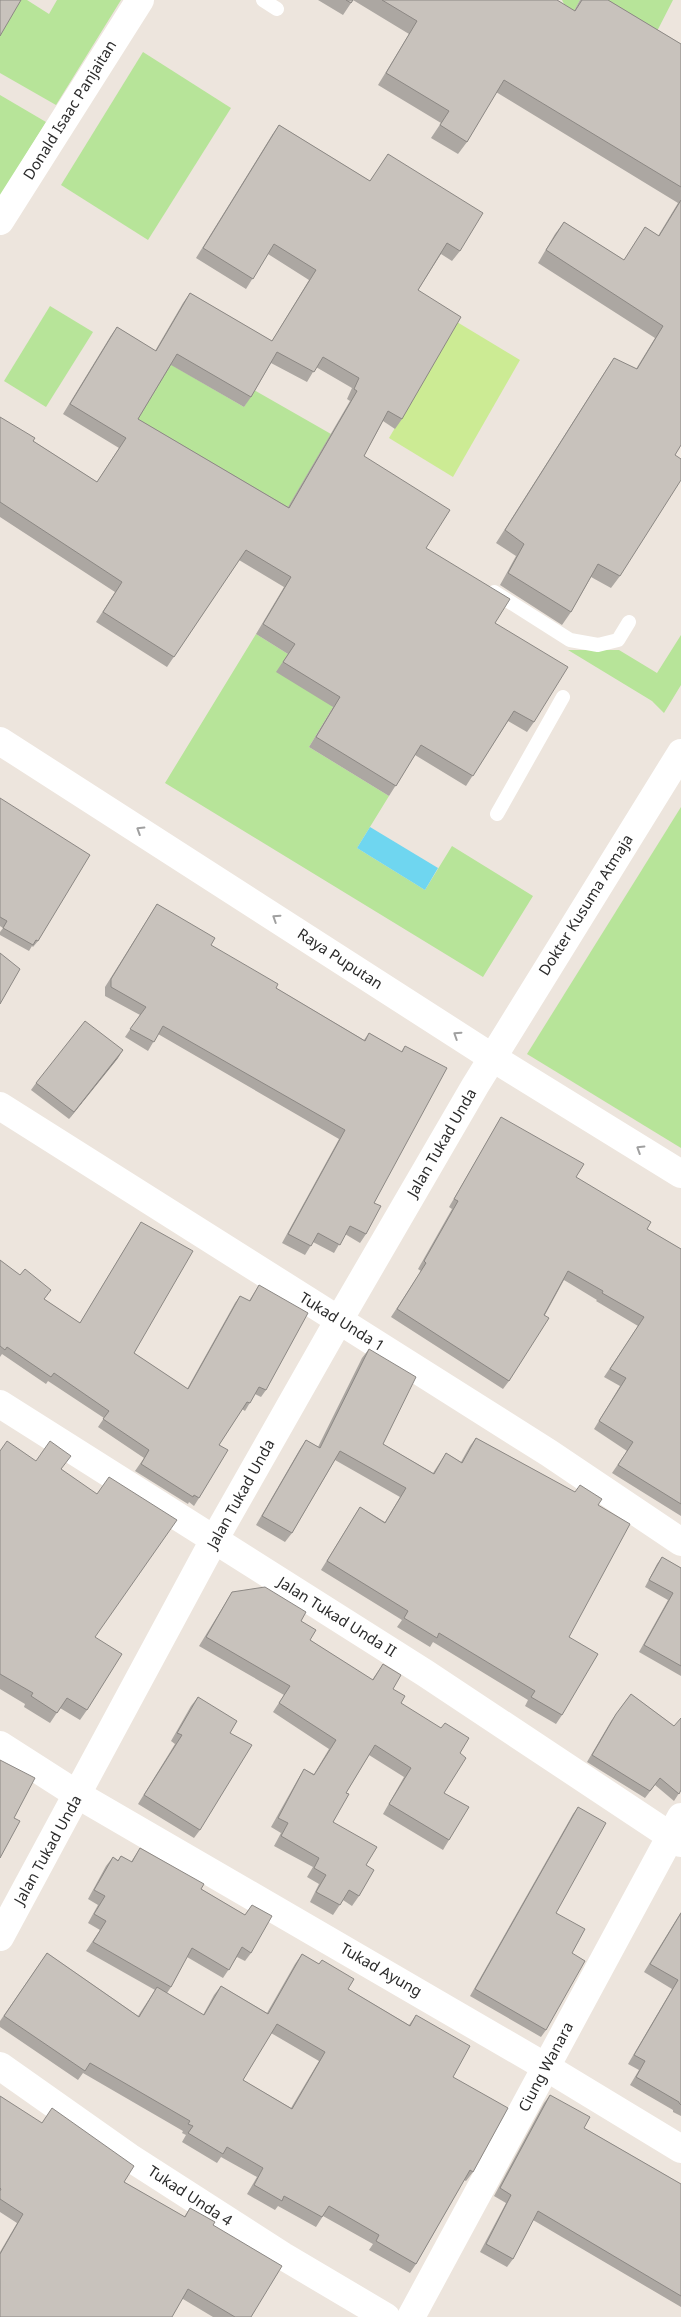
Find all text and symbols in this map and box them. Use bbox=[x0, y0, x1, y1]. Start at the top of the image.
street label: Donald Isaac Panjaitan bbox=[18, 36, 120, 183]
one-way arrow bbox=[136, 827, 145, 837]
street label: Dokter Kusuma Atmaja bbox=[533, 830, 637, 979]
one-way arrow bbox=[273, 915, 282, 924]
street label: Raya Puputan bbox=[294, 923, 387, 993]
one-way arrow bbox=[453, 1032, 463, 1041]
street label: Jalan Tukad Unda bbox=[401, 1085, 480, 1202]
one-way arrow bbox=[636, 1145, 645, 1155]
street label: Tukad Unda 1 bbox=[296, 1287, 389, 1355]
street label: Jalan Tukad Unda bbox=[201, 1435, 279, 1554]
street label: Jalan Tukad Unda II bbox=[273, 1570, 401, 1661]
street label: Jalan Tukad Unda bbox=[8, 1791, 86, 1910]
street label: Tukad Ayung bbox=[337, 1938, 426, 2001]
street label: Ciung Wanara bbox=[513, 2018, 577, 2115]
street label: Tukad Unda 4 bbox=[145, 2160, 237, 2230]

